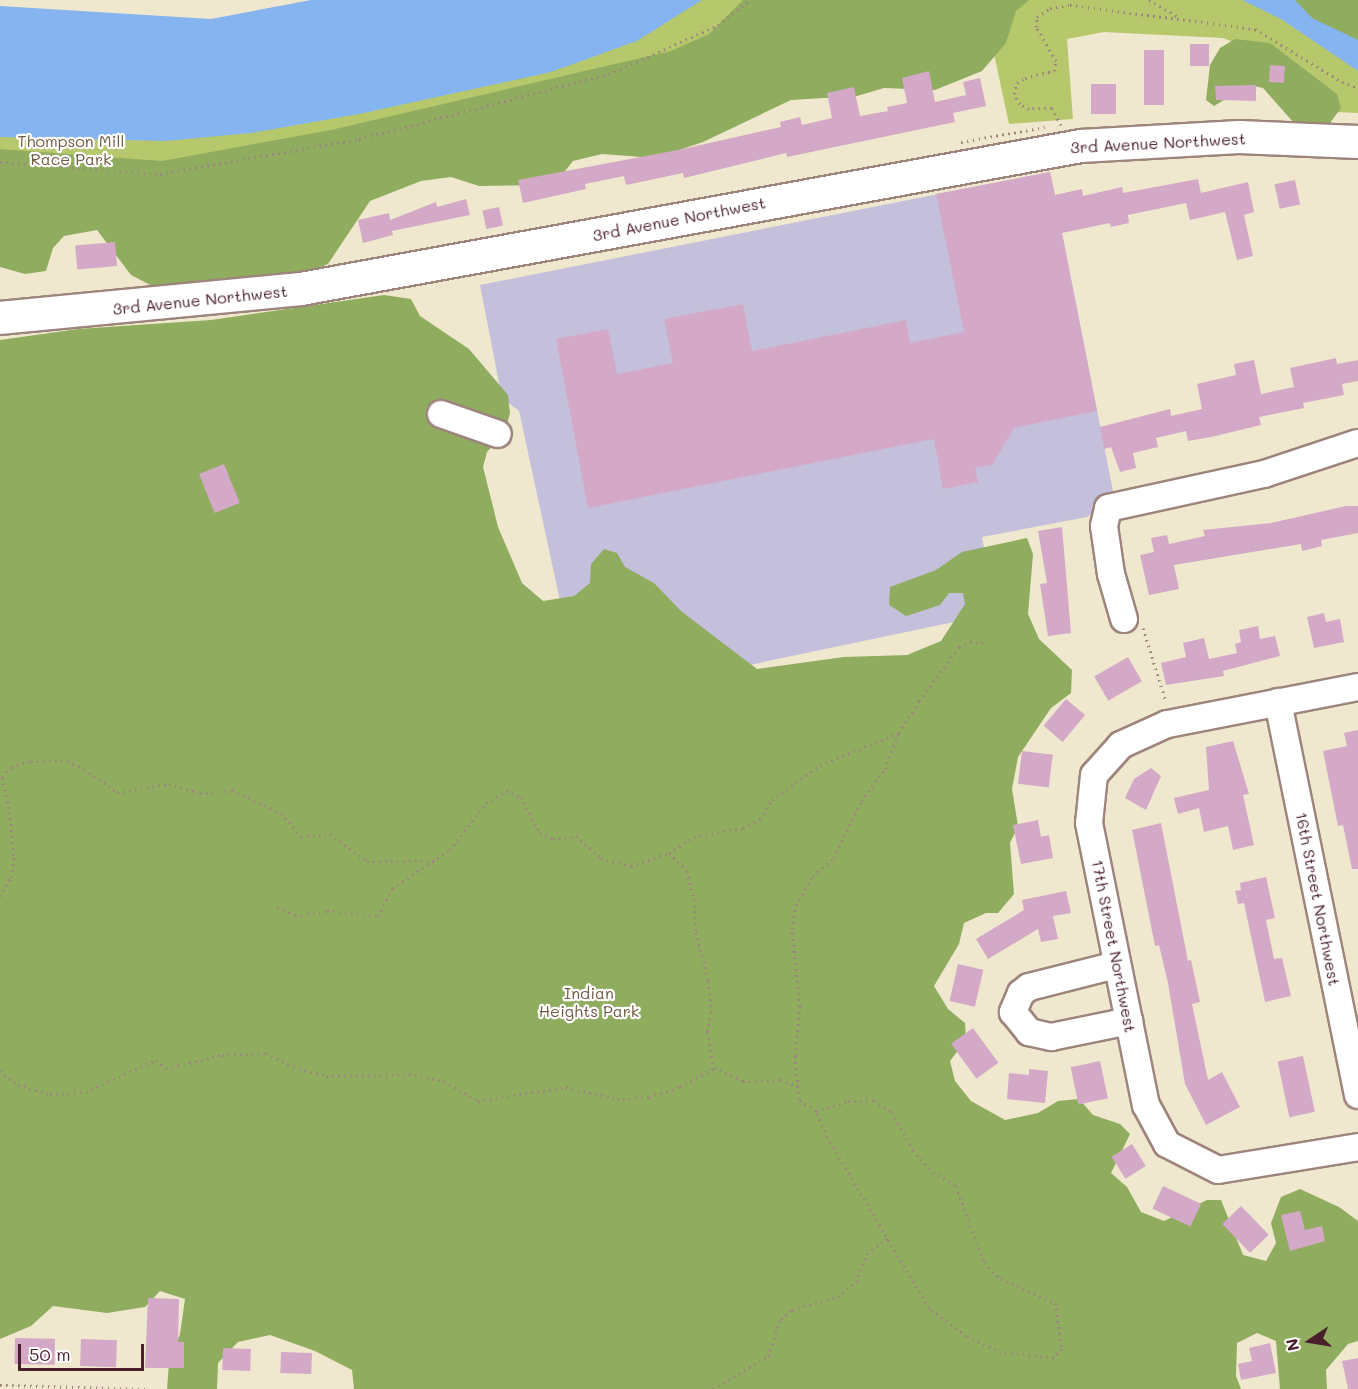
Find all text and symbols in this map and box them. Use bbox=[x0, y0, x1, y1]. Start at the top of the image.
street label: 3rd Avenue Northwest bbox=[1070, 129, 1246, 157]
park label: Thompson Mill Race Park bbox=[18, 131, 124, 169]
street label: 3rd Avenue Northwest bbox=[591, 193, 767, 245]
street label: 3rd Avenue Northwest bbox=[112, 281, 288, 319]
street label: 16th Street Northwest bbox=[1292, 811, 1344, 987]
street label: 17th Street Northwest bbox=[1088, 858, 1140, 1034]
park label: Indian Heights Park bbox=[539, 983, 639, 1021]
north arrow bbox=[1280, 1311, 1340, 1371]
scale bar bbox=[21, 1332, 147, 1370]
text: N bbox=[1280, 1337, 1303, 1353]
text: 50 m bbox=[29, 1342, 71, 1366]

